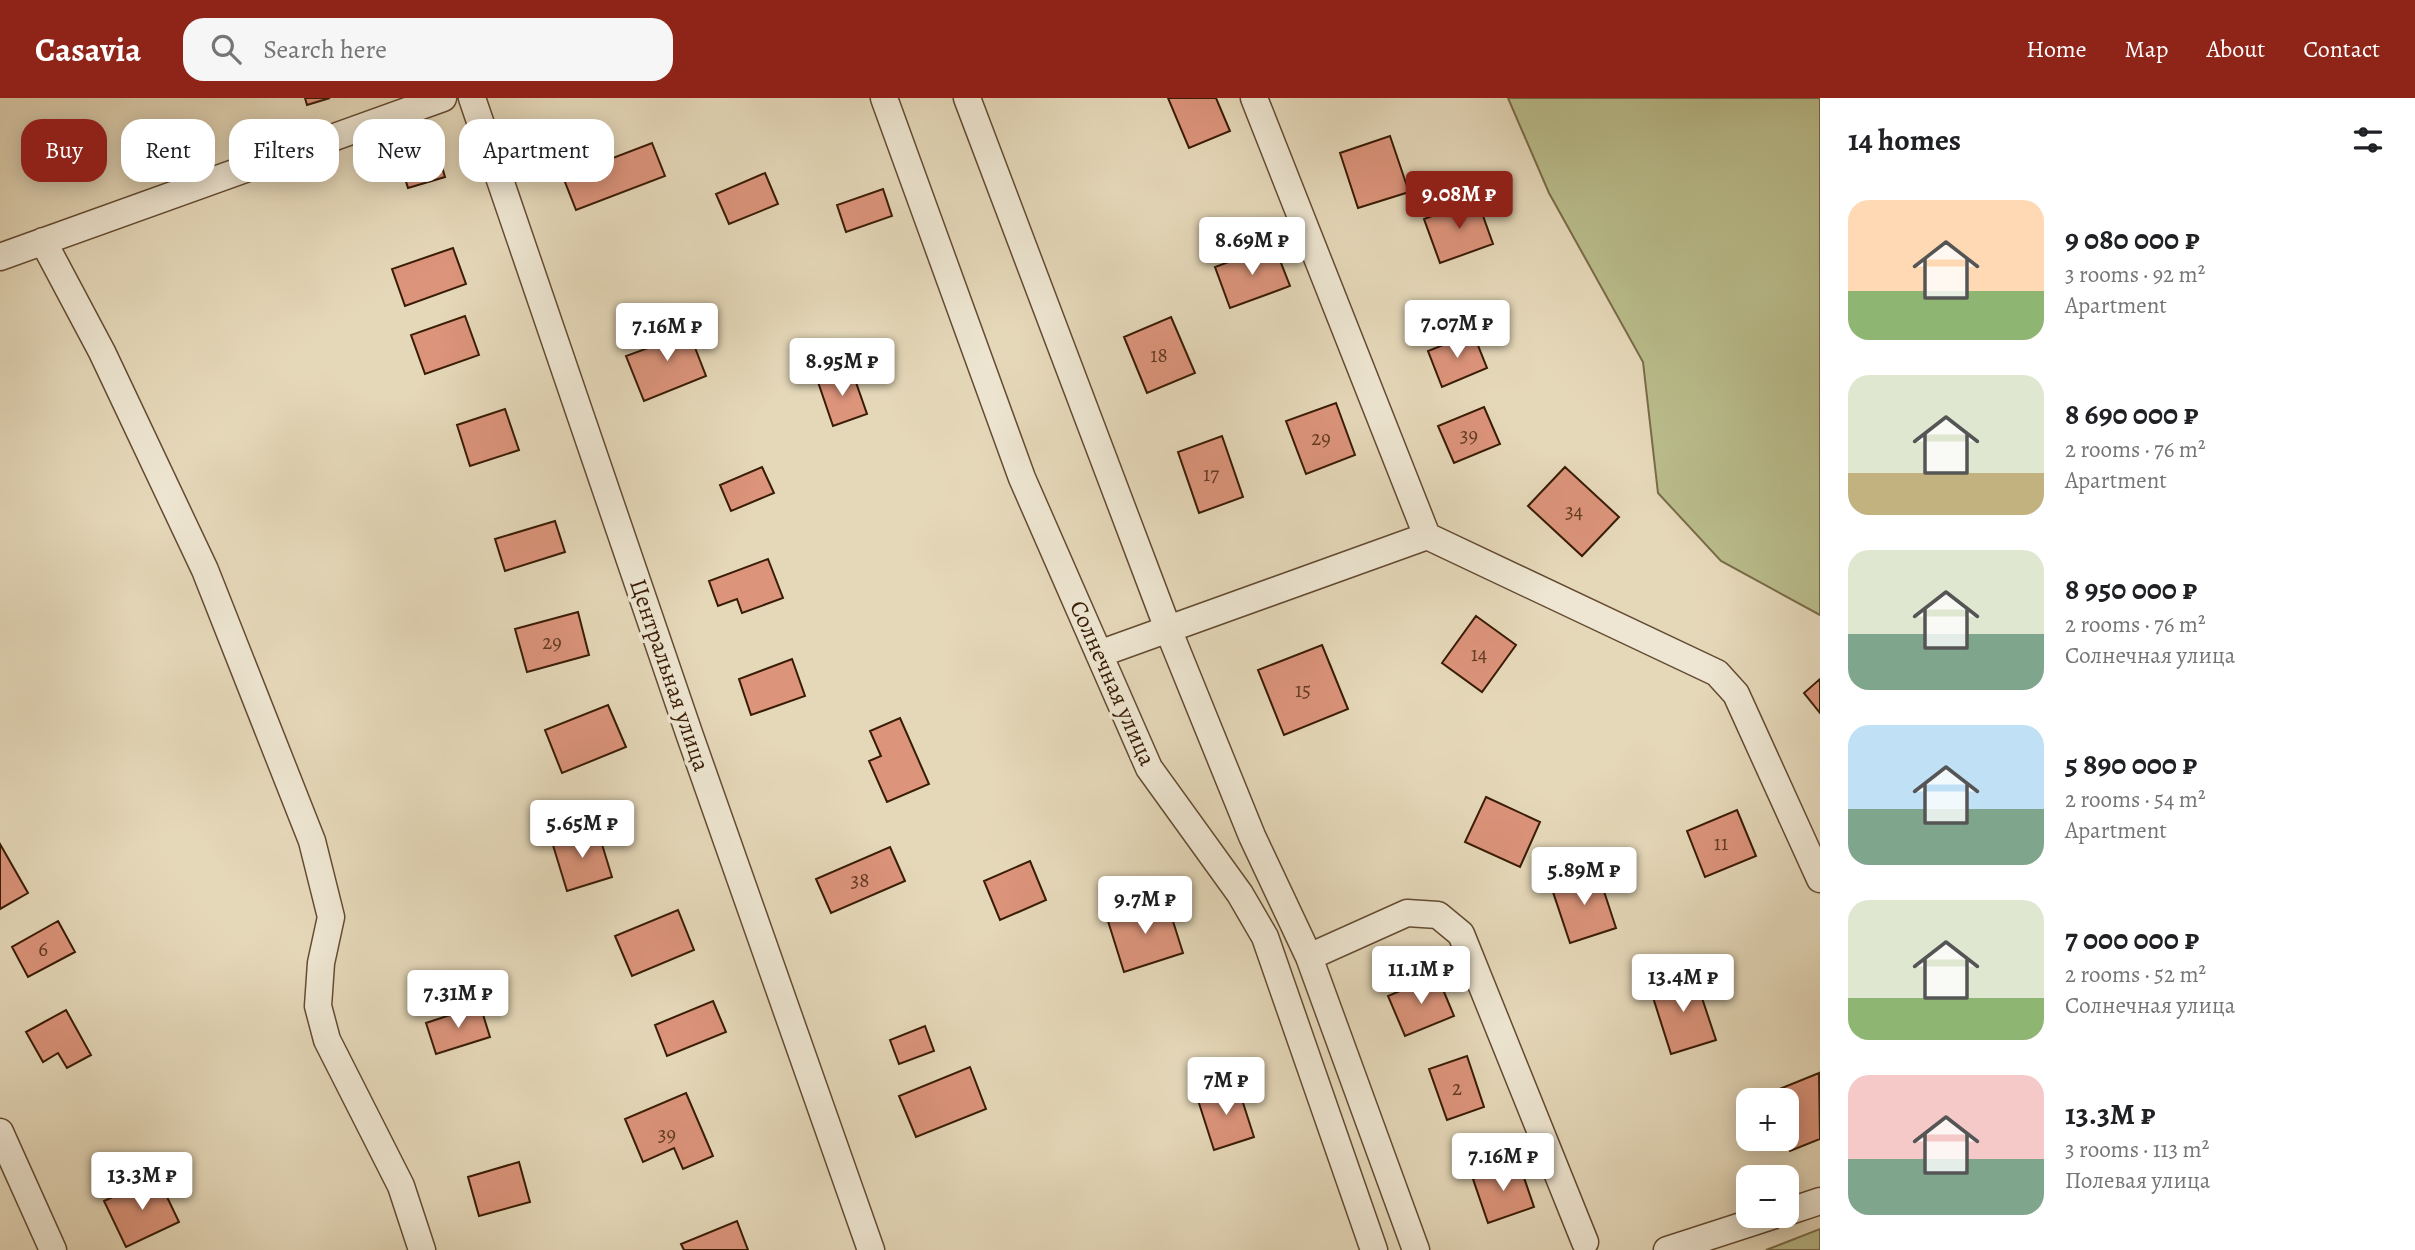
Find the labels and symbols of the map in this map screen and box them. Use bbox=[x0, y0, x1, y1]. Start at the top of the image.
pin: 9.08M ₽ bbox=[1394, 172, 1524, 231]
pin: 8.69M ₽ bbox=[1187, 218, 1317, 277]
pin: 7.07M ₽ bbox=[1392, 300, 1522, 360]
pin: 7.16M ₽ bbox=[602, 303, 732, 363]
pin: 8.95M ₽ bbox=[777, 338, 907, 398]
house number: 18 bbox=[1150, 341, 1168, 369]
house number: 39 bbox=[1460, 421, 1478, 449]
house number: 29 bbox=[1311, 424, 1331, 452]
house number: 17 bbox=[1203, 460, 1219, 488]
house number: 34 bbox=[1565, 497, 1583, 525]
street label: Центральная улица bbox=[622, 575, 718, 775]
street label: Солнечная улица bbox=[1062, 595, 1164, 771]
house number: 29 bbox=[542, 628, 562, 656]
house number: 14 bbox=[1471, 640, 1487, 668]
house number: 15 bbox=[1295, 676, 1311, 704]
pin: 5.65M ₽ bbox=[517, 800, 647, 860]
house number: 11 bbox=[1714, 829, 1728, 857]
pin: 5.89M ₽ bbox=[1519, 848, 1649, 907]
house number: 38 bbox=[851, 866, 869, 894]
pin: 9.7M ₽ bbox=[1088, 876, 1202, 936]
house number: 6 bbox=[38, 935, 48, 963]
pin: 11.1M ₽ bbox=[1356, 946, 1486, 1006]
pin: 13.4M ₽ bbox=[1618, 954, 1748, 1014]
pin: 7.31M ₽ bbox=[393, 970, 523, 1030]
pin: 7M ₽ bbox=[1185, 1058, 1267, 1117]
house number: 2 bbox=[1452, 1074, 1462, 1102]
house number: 39 bbox=[658, 1120, 676, 1148]
pin: 7.16M ₽ bbox=[1438, 1134, 1568, 1193]
pin: 13.3M ₽ bbox=[77, 1152, 207, 1212]

